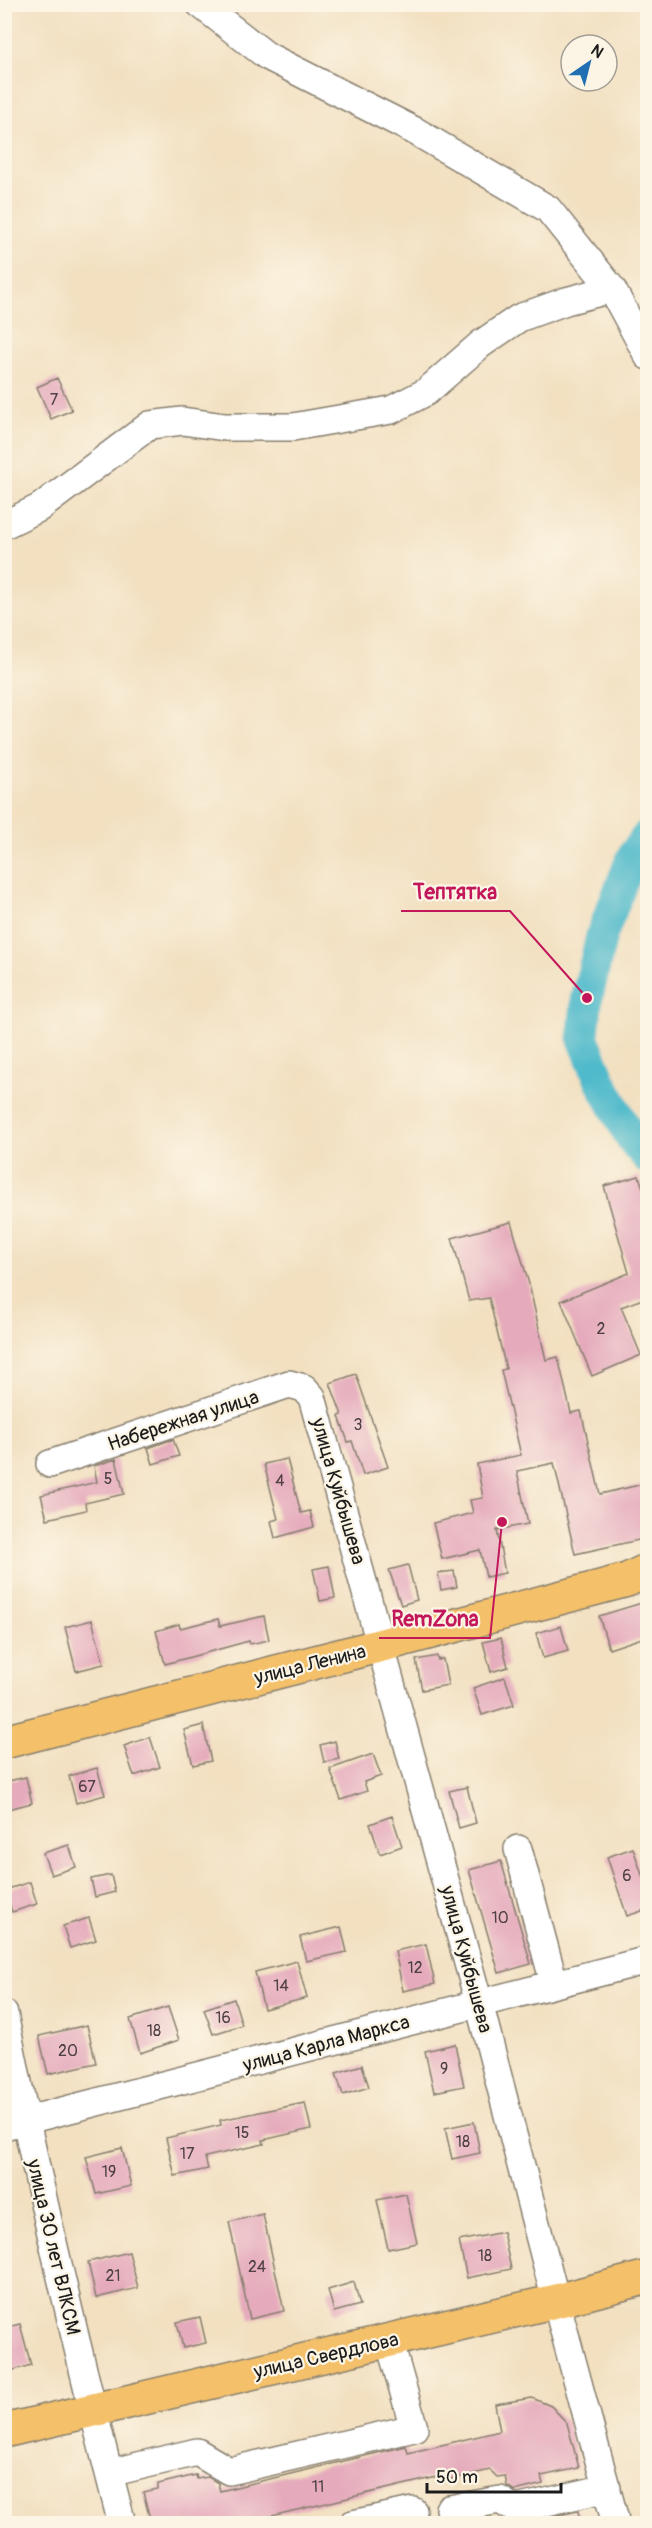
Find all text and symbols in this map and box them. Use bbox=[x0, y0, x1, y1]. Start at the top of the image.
north arrow bbox=[559, 33, 619, 93]
text: N bbox=[587, 40, 607, 63]
house number: 7 bbox=[50, 390, 59, 410]
callout: Тептятка bbox=[401, 872, 510, 911]
text: Тептятка bbox=[412, 879, 497, 906]
house number: 2 bbox=[597, 1319, 606, 1339]
street label: Набережная улица bbox=[104, 1384, 262, 1457]
street label: улица Куйбышева bbox=[305, 1414, 371, 1567]
house number: 3 bbox=[354, 1415, 363, 1435]
house number: 5 bbox=[104, 1469, 112, 1489]
house number: 4 bbox=[275, 1471, 285, 1491]
callout: RemZona bbox=[379, 1599, 490, 1638]
text: RemZona bbox=[391, 1606, 479, 1633]
street label: улица Ленина bbox=[251, 1639, 369, 1691]
house number: 67 bbox=[78, 1777, 96, 1797]
house number: 6 bbox=[622, 1866, 632, 1886]
street label: улица Куйбышева bbox=[435, 1882, 498, 2035]
house number: 10 bbox=[491, 1908, 509, 1928]
house number: 12 bbox=[407, 1958, 423, 1978]
house number: 14 bbox=[273, 1976, 289, 1996]
house number: 16 bbox=[215, 2008, 231, 2028]
street label: улица Карла Маркса bbox=[239, 2009, 412, 2078]
house number: 18 bbox=[147, 2021, 161, 2041]
house number: 20 bbox=[58, 2041, 78, 2061]
house number: 9 bbox=[440, 2059, 448, 2079]
house number: 15 bbox=[235, 2123, 249, 2143]
house number: 18 bbox=[456, 2132, 470, 2152]
house number: 17 bbox=[180, 2144, 195, 2164]
street label: улица 30 лет ВЛКСМ bbox=[21, 2156, 86, 2337]
house number: 19 bbox=[102, 2162, 116, 2182]
house number: 18 bbox=[478, 2246, 492, 2266]
house number: 24 bbox=[248, 2257, 266, 2277]
house number: 21 bbox=[105, 2266, 121, 2286]
street label: улица Свердлова bbox=[250, 2327, 401, 2385]
scale bar bbox=[427, 2456, 560, 2494]
text: 50 m bbox=[436, 2466, 478, 2489]
house number: 11 bbox=[312, 2477, 324, 2497]

